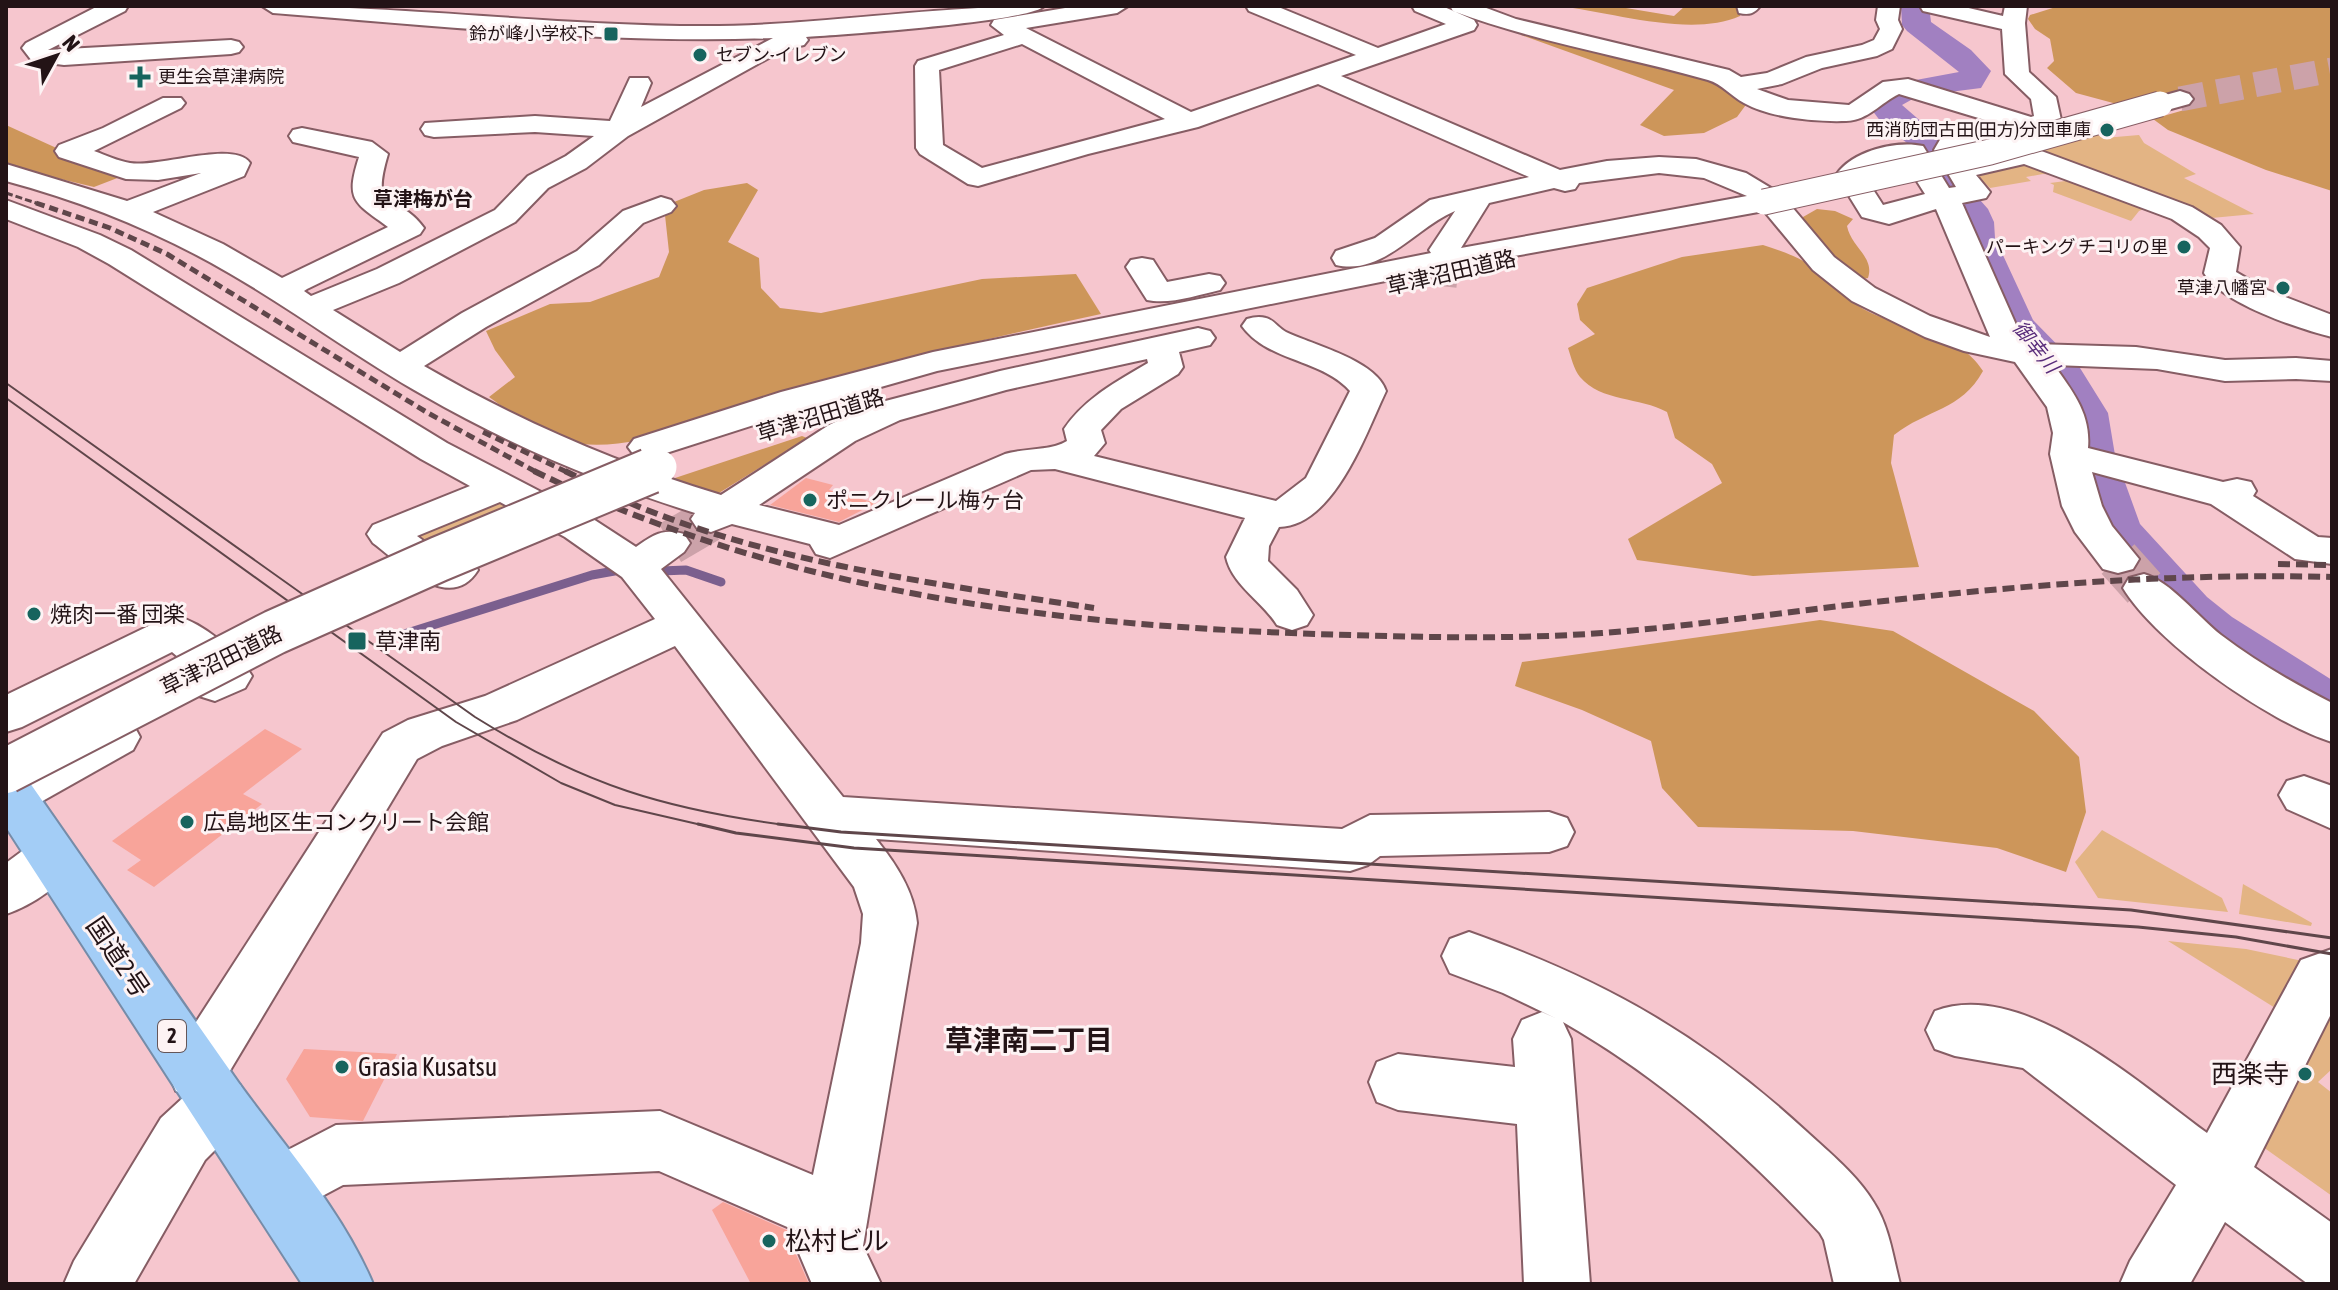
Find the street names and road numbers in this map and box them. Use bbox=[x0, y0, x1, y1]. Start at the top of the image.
street label: 草津沼田道路 bbox=[1384, 244, 1518, 300]
street label: 草津沼田道路 bbox=[753, 383, 887, 447]
street label: 草津沼田道路 bbox=[156, 619, 286, 701]
street label: 国道2号 bbox=[80, 911, 156, 1003]
road number: 2 bbox=[158, 1020, 186, 1052]

